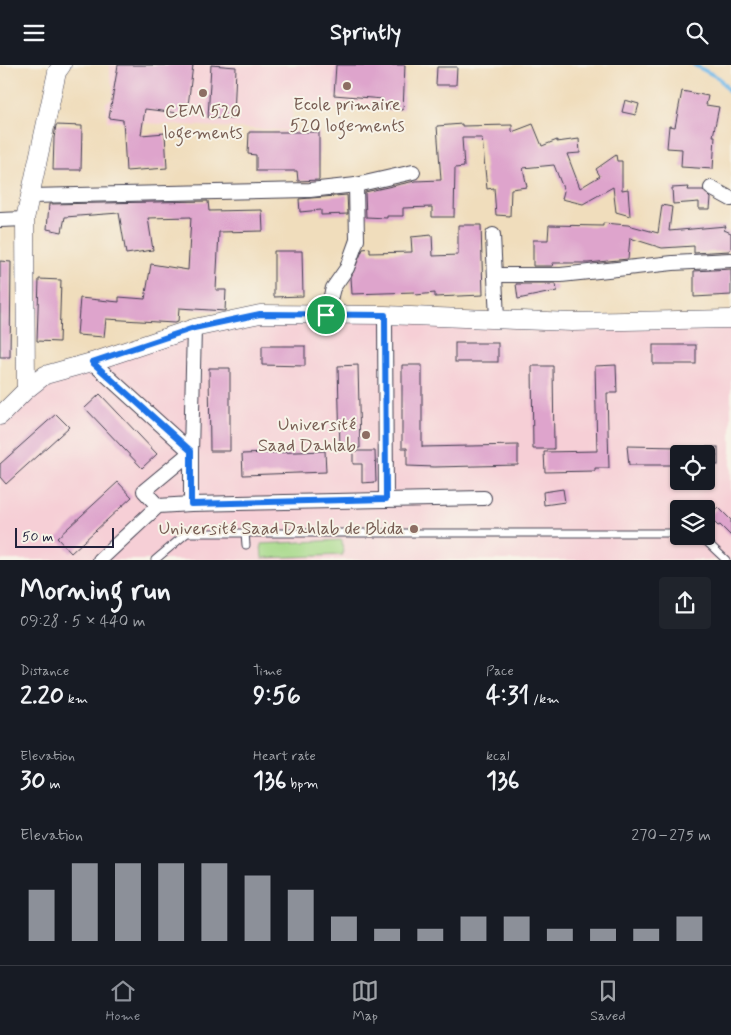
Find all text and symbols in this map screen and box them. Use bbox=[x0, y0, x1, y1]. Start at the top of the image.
icon: menu bbox=[20, 19, 48, 47]
text: Sprintly bbox=[330, 19, 401, 47]
icon: search bbox=[683, 19, 711, 47]
marker: Ecole primaire 520 logements bbox=[341, 80, 353, 92]
marker: CEM 520 logements bbox=[197, 87, 209, 99]
place label: Ecole primaire 520 logements bbox=[289, 93, 405, 140]
place label: CEM 520 logements bbox=[163, 100, 243, 147]
pin bbox=[305, 294, 347, 336]
icon: arrive bbox=[312, 301, 340, 329]
place label: Université Saad Dahlab bbox=[258, 413, 356, 458]
marker: Université Saad Dahlab bbox=[360, 429, 372, 441]
map controls bbox=[670, 445, 715, 545]
button: locate bbox=[670, 445, 715, 490]
button: layers bbox=[670, 500, 715, 545]
place label: Université Saad Dahlab de Blida bbox=[159, 517, 404, 541]
marker: Université Saad Dahlab de Blida bbox=[408, 523, 420, 535]
scale bar bbox=[15, 525, 114, 548]
text: 50 m bbox=[22, 528, 53, 546]
text: Morning run bbox=[20, 573, 171, 610]
button: share bbox=[659, 577, 711, 629]
text: 09:28 · 5 × 440 m bbox=[20, 611, 145, 632]
text: Distance bbox=[20, 662, 69, 680]
text: Time bbox=[253, 662, 282, 680]
text: Pace bbox=[486, 662, 514, 680]
text: 2.20 bbox=[20, 680, 64, 713]
text: 9:56 bbox=[253, 680, 301, 713]
text: 4:31 bbox=[486, 680, 529, 713]
text: km bbox=[64, 690, 88, 708]
text: /km bbox=[529, 690, 560, 708]
text: Elevation bbox=[20, 747, 75, 765]
text: Heart rate bbox=[253, 747, 316, 765]
text: kcal bbox=[486, 747, 510, 765]
text: 30 bbox=[20, 765, 46, 798]
text: 136 bbox=[253, 765, 287, 798]
text: 136 bbox=[486, 765, 520, 798]
text: m bbox=[46, 775, 61, 793]
text: bpm bbox=[287, 775, 319, 793]
text: Elevation bbox=[20, 825, 83, 846]
text: 270–275 m bbox=[631, 825, 711, 846]
tab: Home bbox=[105, 977, 140, 1025]
tab: Map bbox=[351, 977, 379, 1025]
tab: Saved bbox=[590, 977, 626, 1025]

